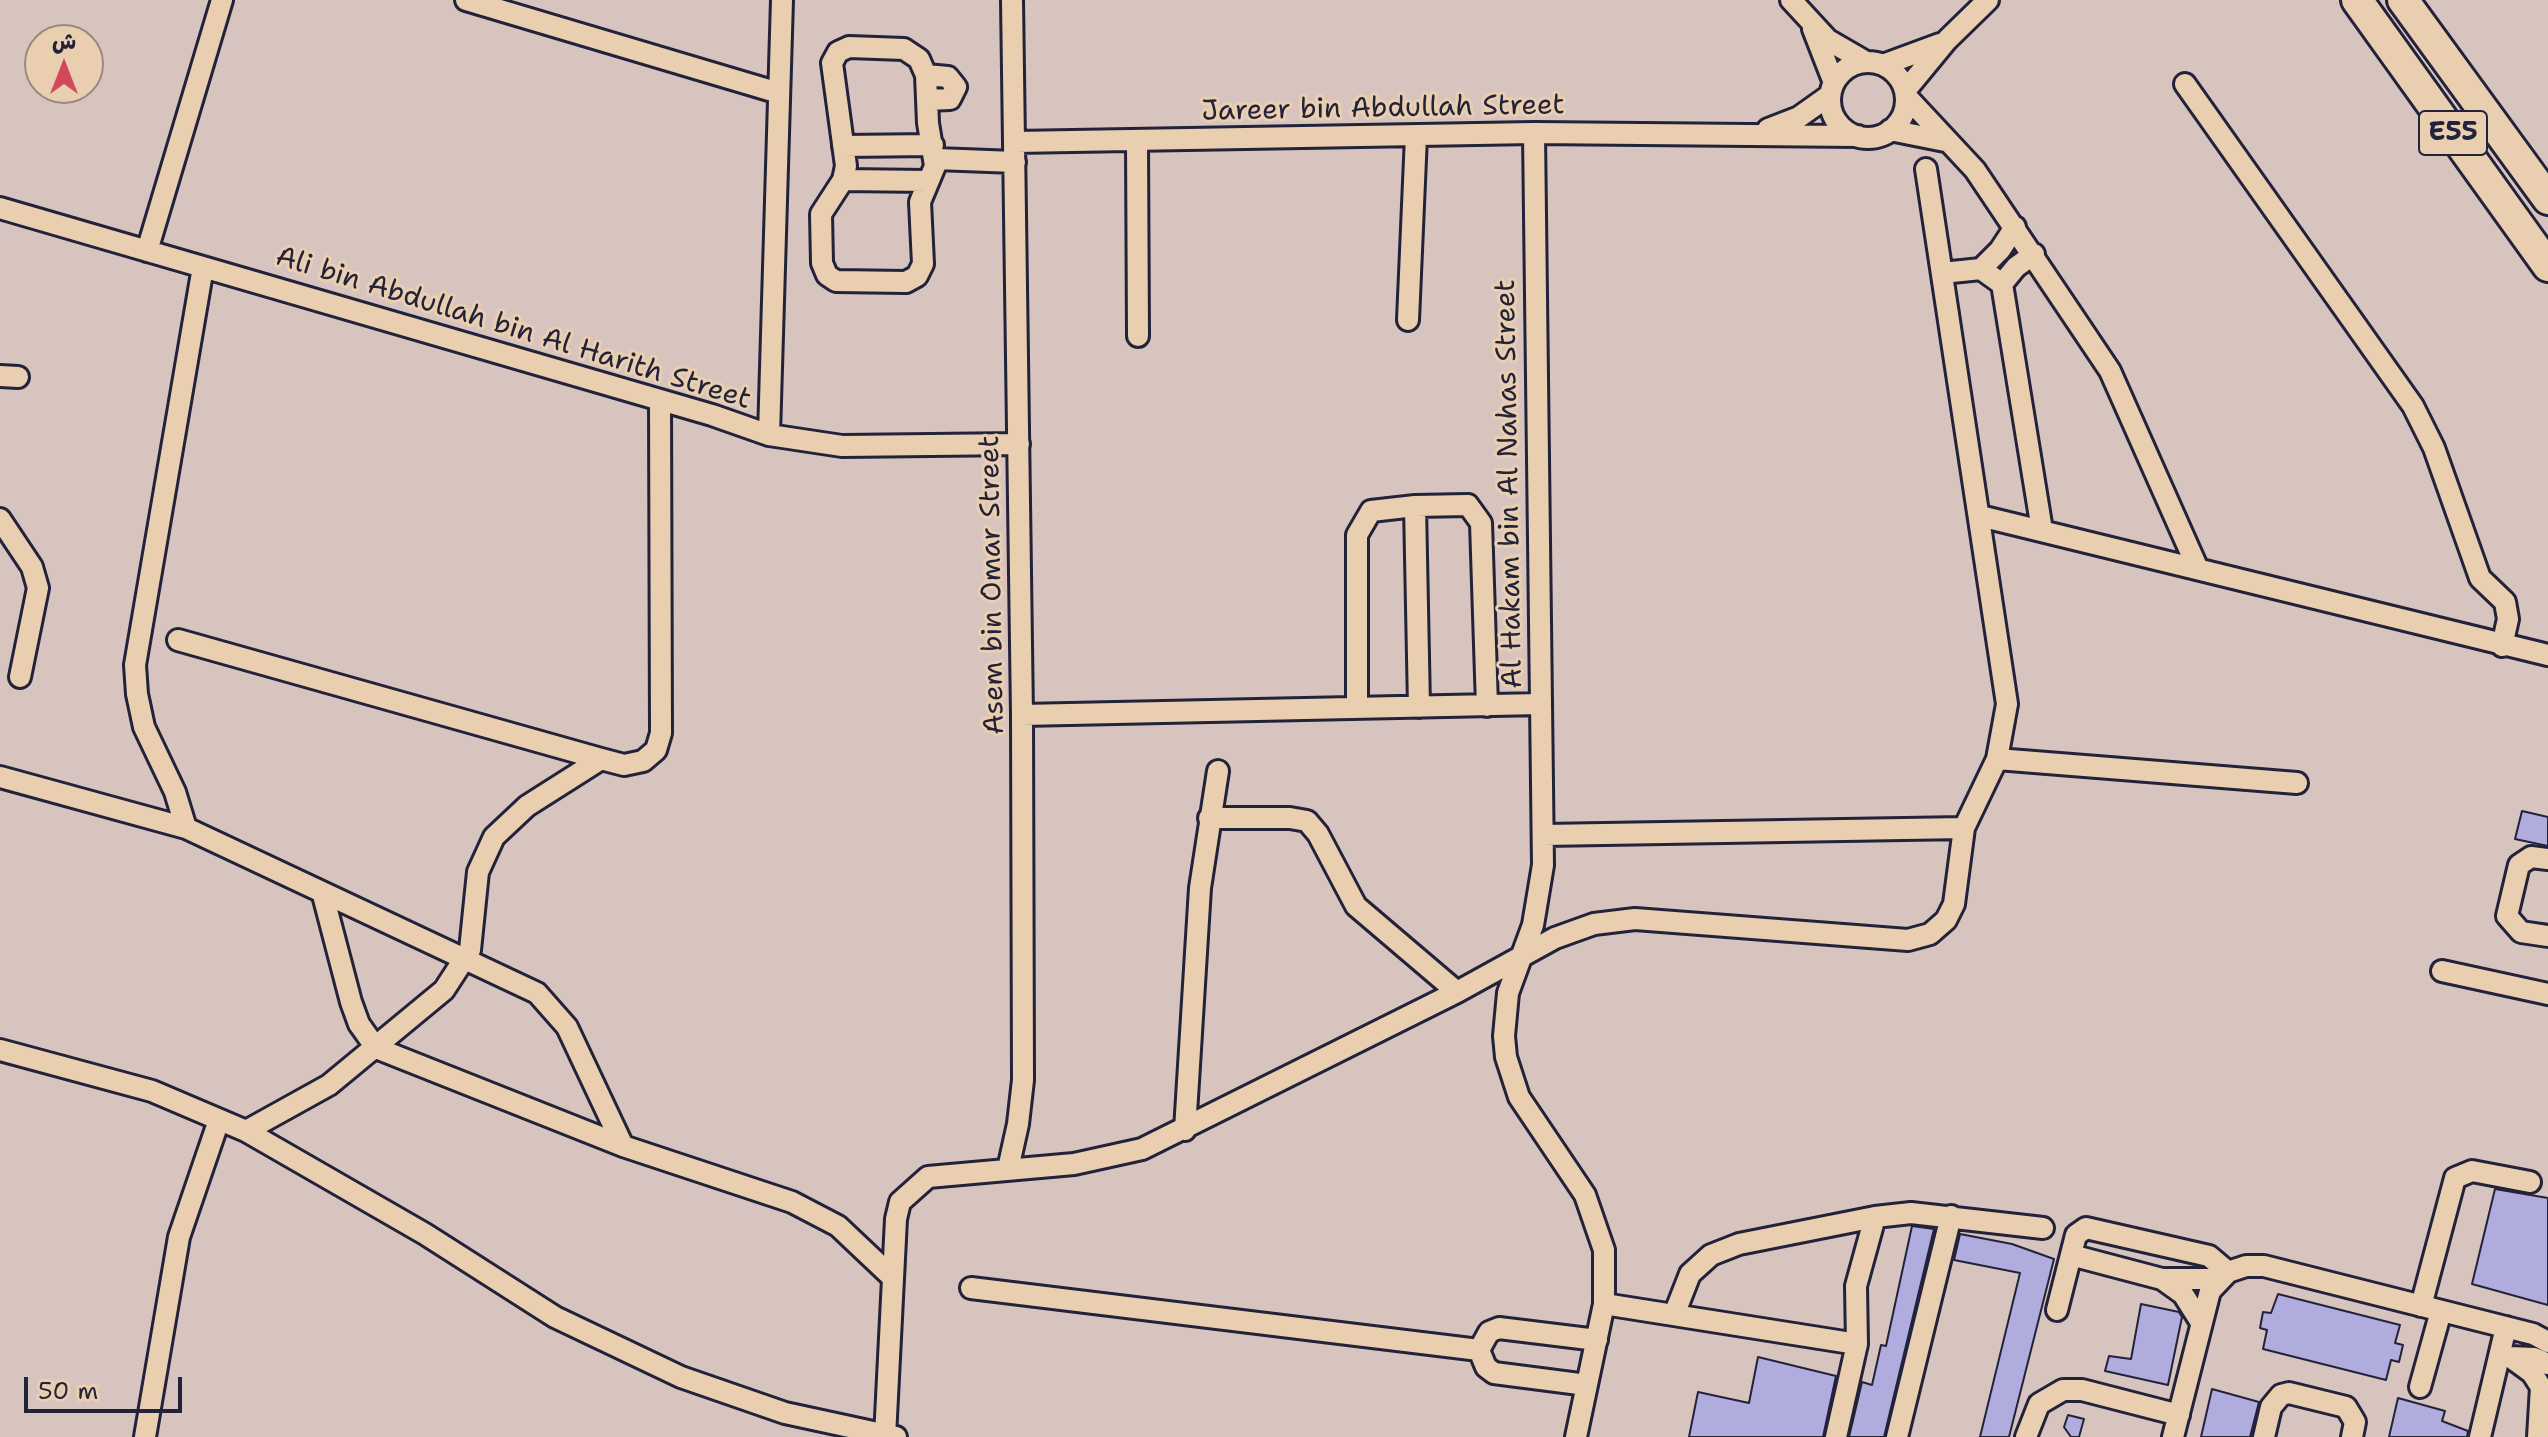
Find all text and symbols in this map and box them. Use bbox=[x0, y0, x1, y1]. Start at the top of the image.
north arrow bbox=[24, 24, 104, 104]
text: ش bbox=[52, 27, 76, 56]
street label: Jareer bin Abdullah Street bbox=[1201, 89, 1565, 129]
road number: E55 bbox=[2419, 111, 2487, 155]
street label: Ali bin Abdullah bin Al Harith Street bbox=[271, 241, 755, 417]
street label: Al Hakam bin Al Nahas Street bbox=[1490, 279, 1530, 689]
street label: Asem bin Omar Street bbox=[974, 435, 1012, 735]
scale bar bbox=[28, 1361, 186, 1411]
text: 50 m bbox=[38, 1375, 98, 1407]

